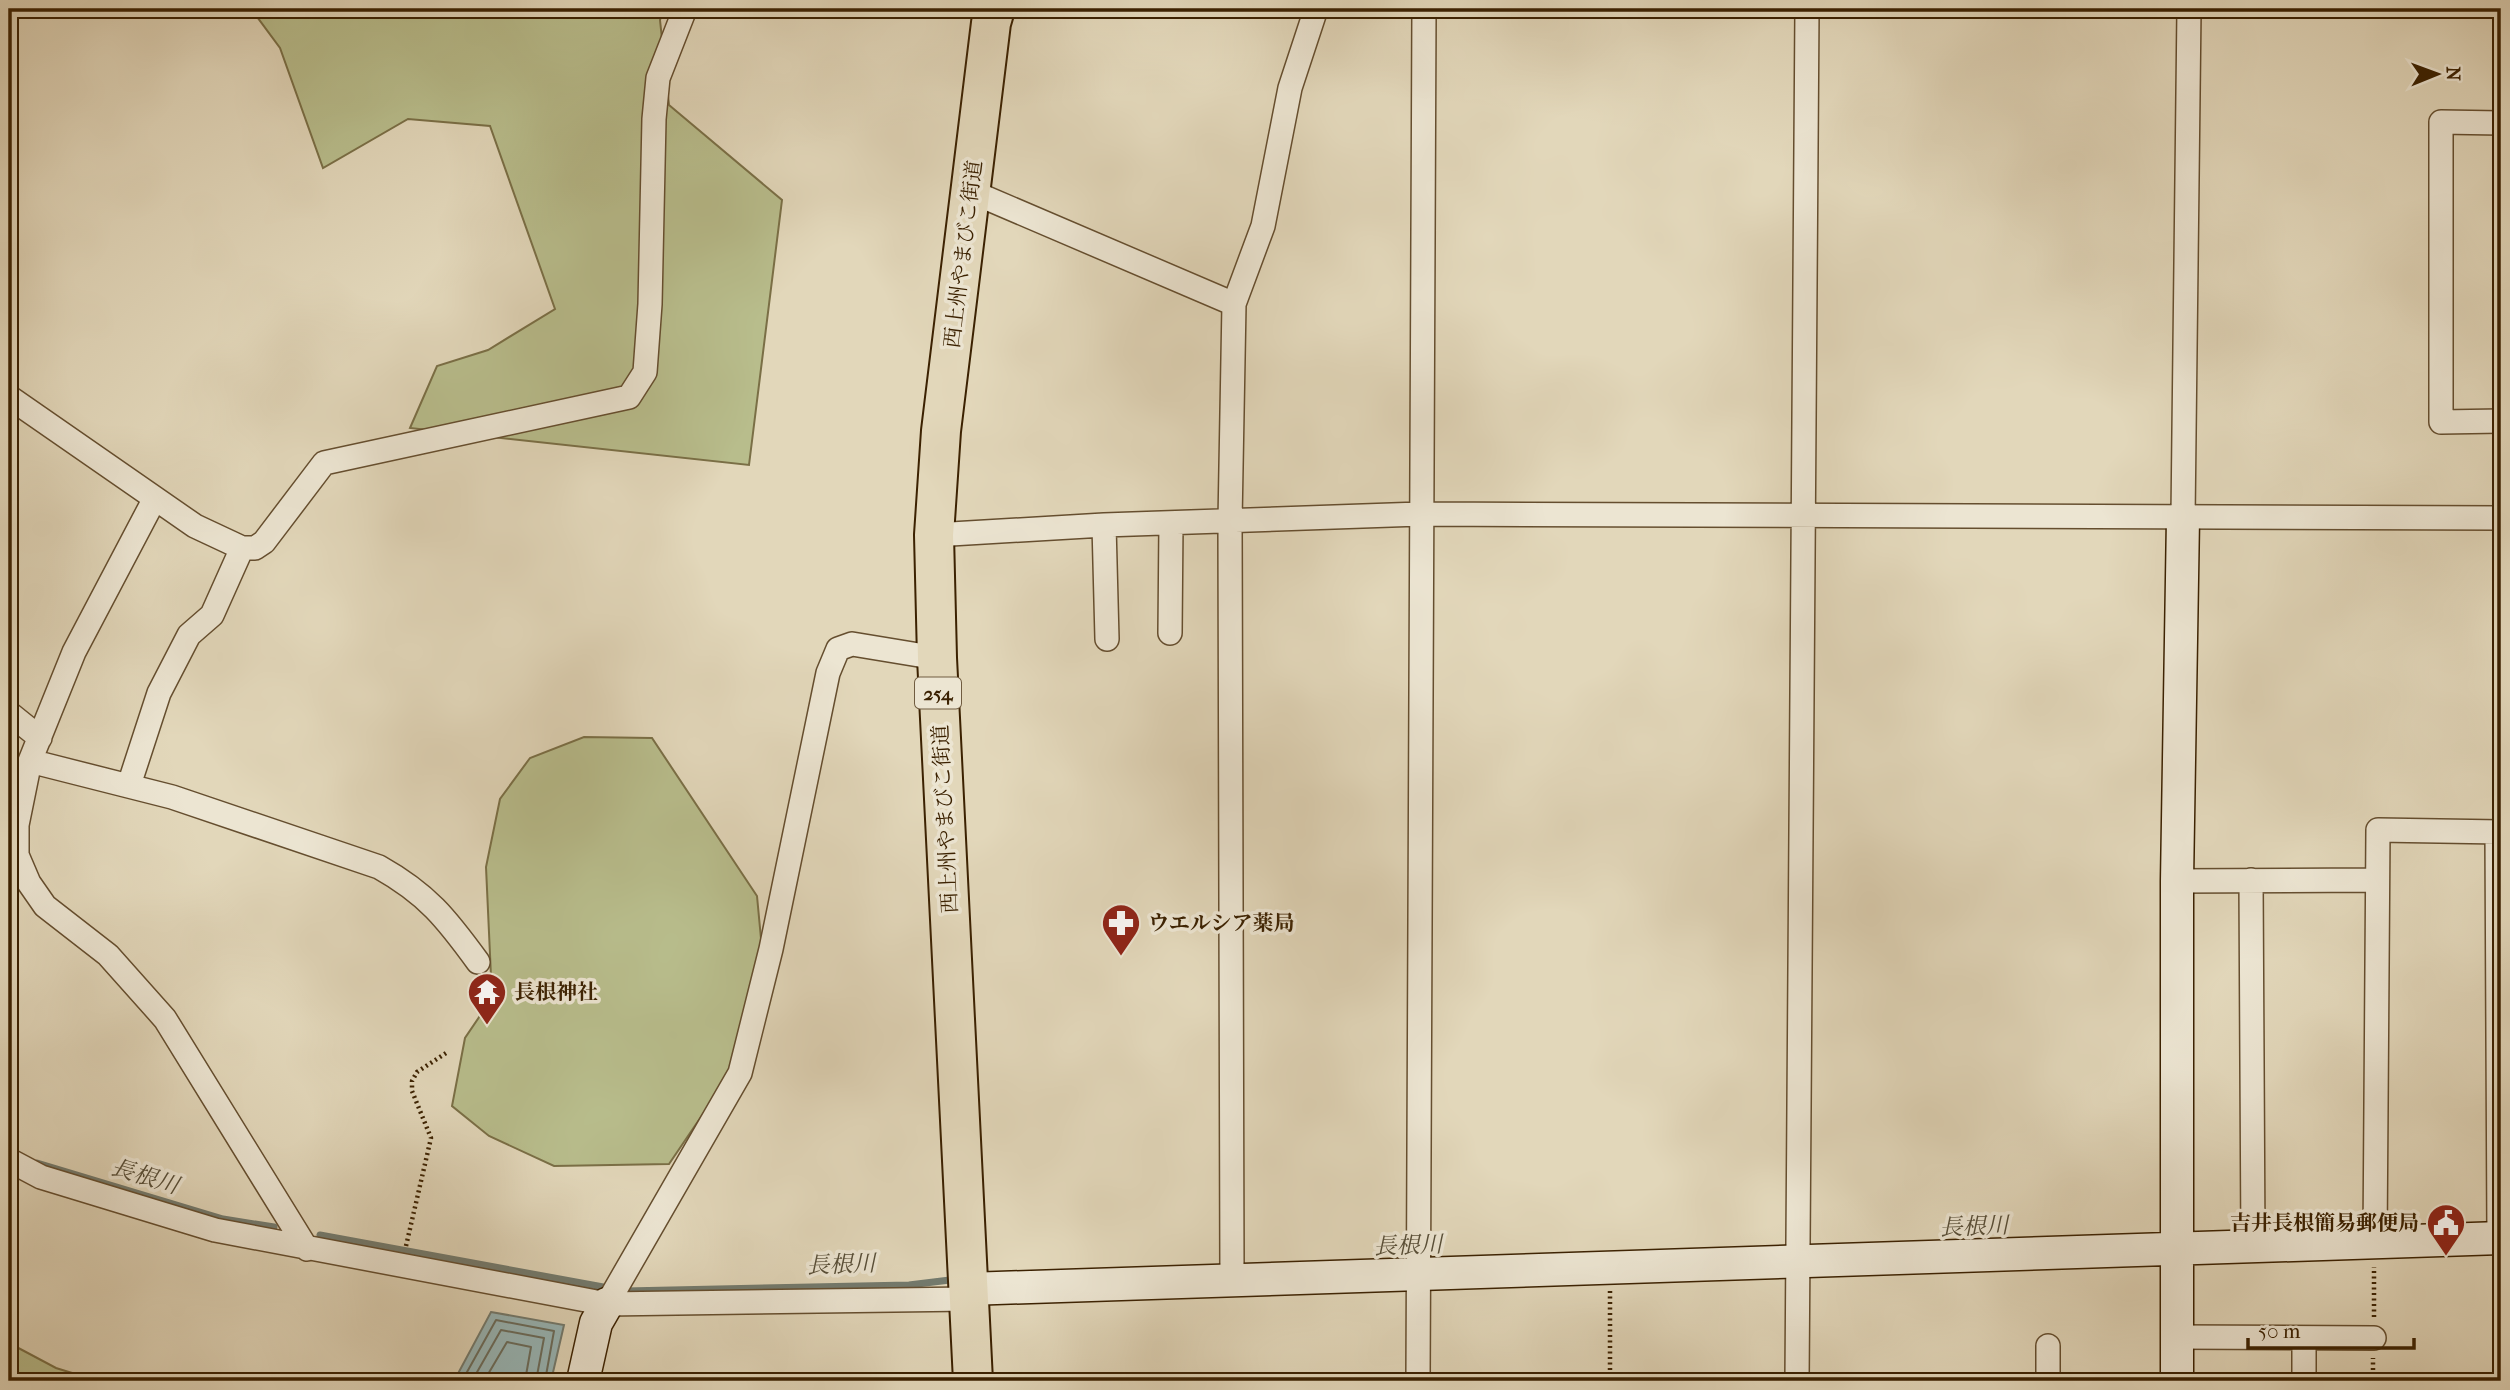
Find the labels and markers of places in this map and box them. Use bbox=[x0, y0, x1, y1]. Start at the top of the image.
pharmacy icon: ウエルシア薬局 bbox=[1100, 902, 1142, 957]
place label: ウエルシア薬局 bbox=[1148, 911, 1294, 935]
temple icon: 長根神社 bbox=[466, 971, 508, 1026]
place label: 長根神社 bbox=[514, 980, 598, 1004]
public building icon: 吉井長根簡易郵便局 bbox=[2425, 1202, 2467, 1257]
place label: 吉井長根簡易郵便局 bbox=[2230, 1211, 2419, 1235]

